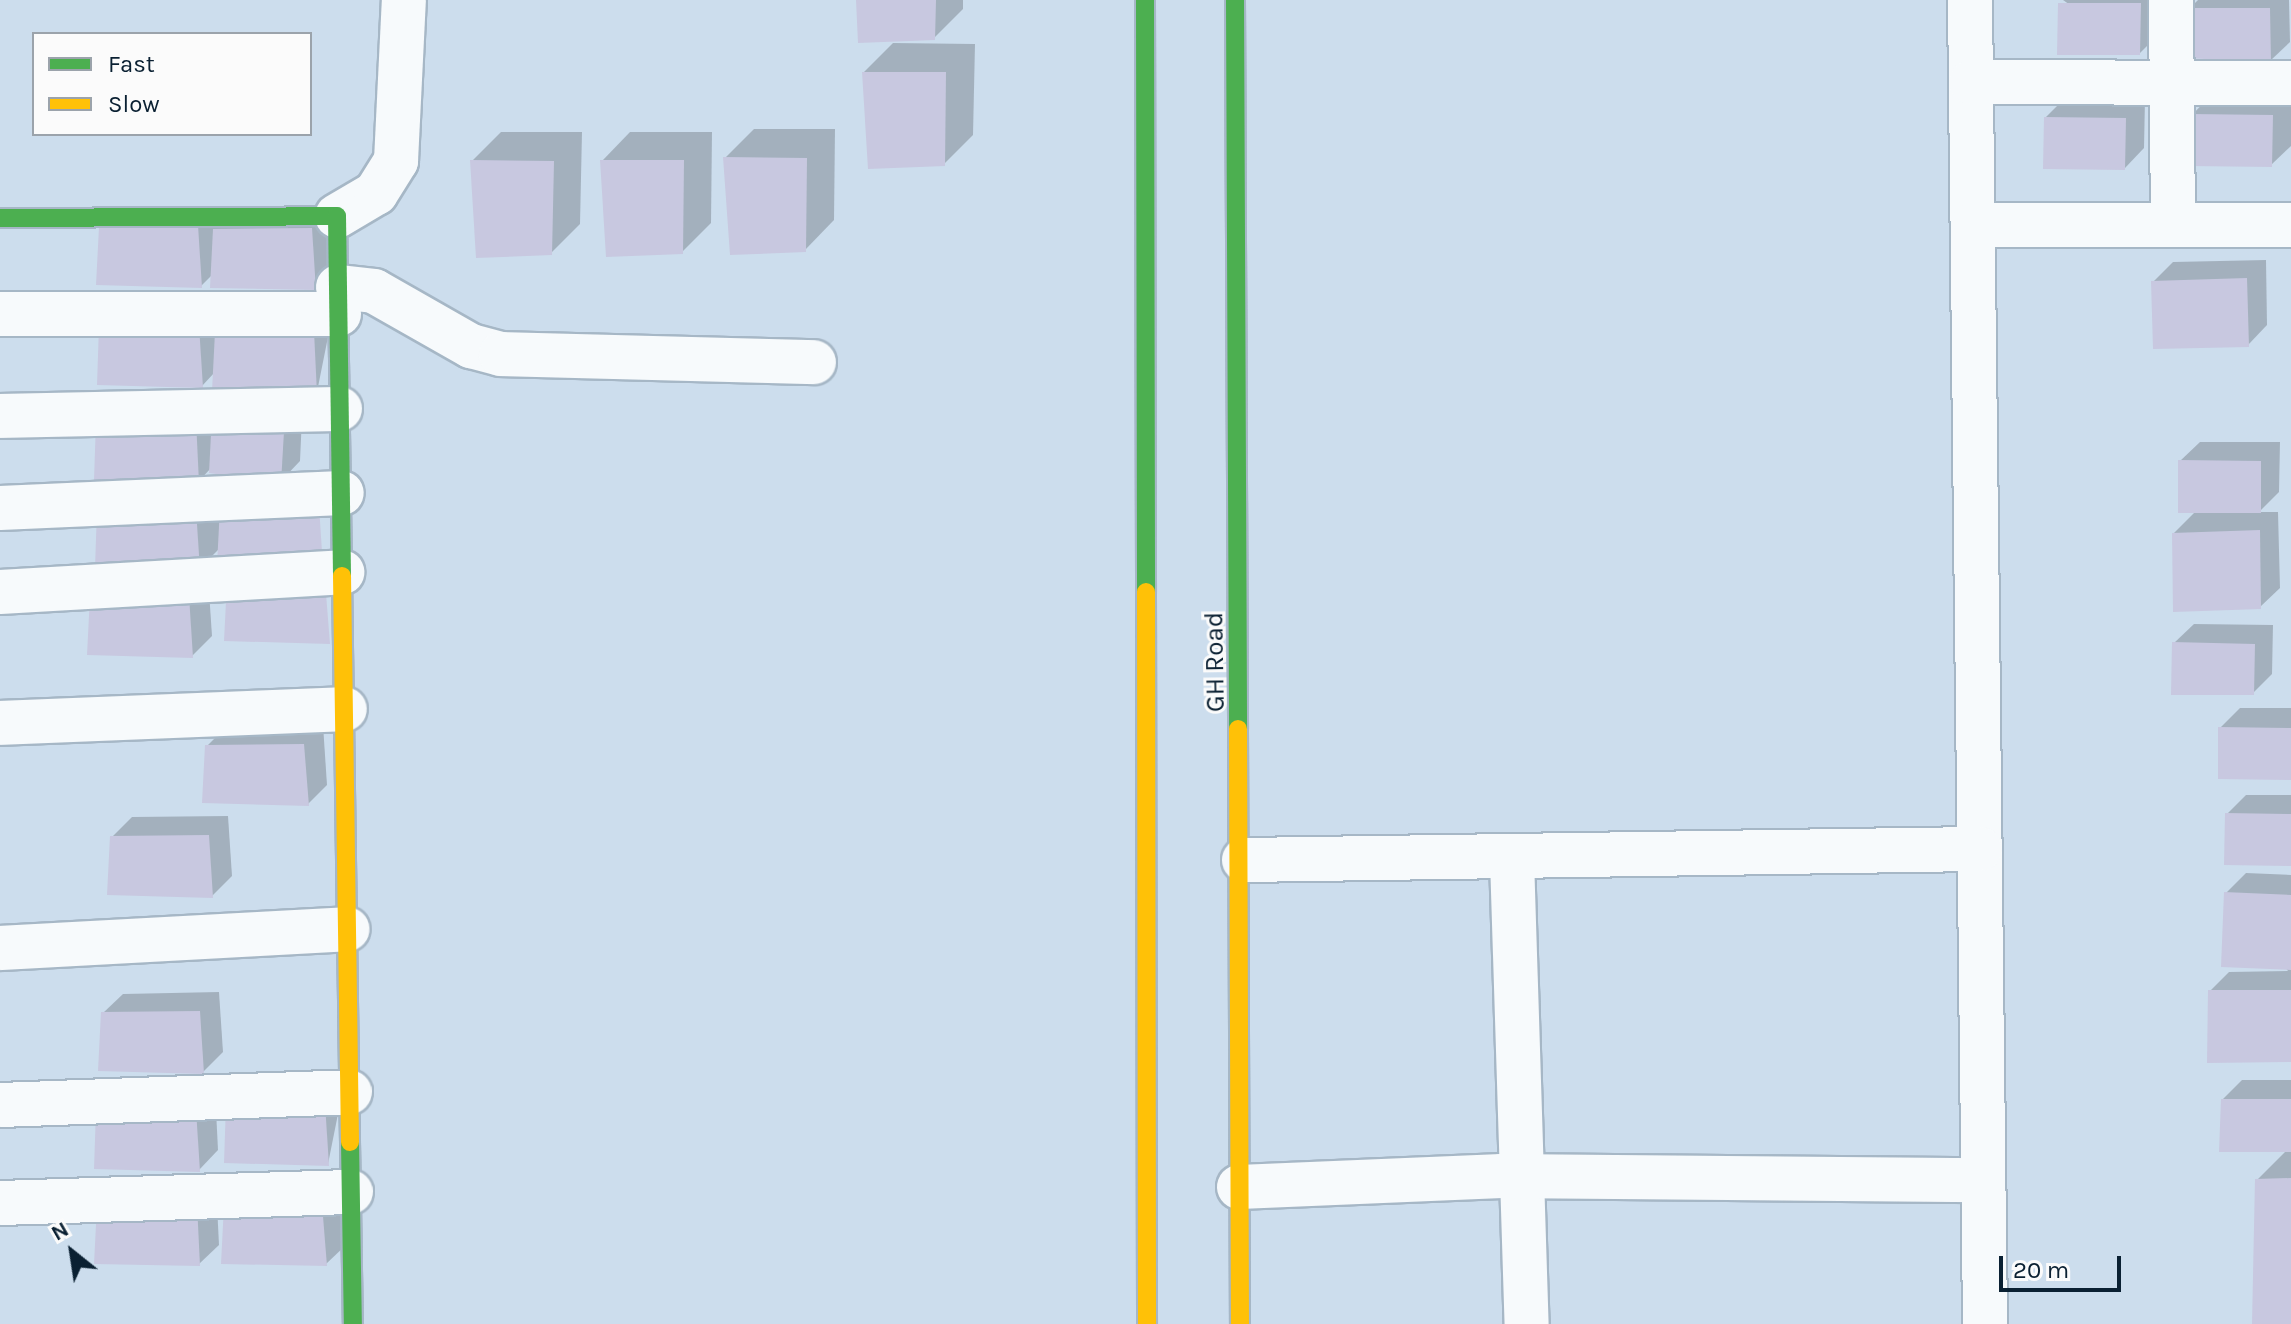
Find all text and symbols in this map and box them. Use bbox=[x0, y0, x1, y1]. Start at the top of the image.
legend bbox=[32, 32, 312, 136]
text: Fast bbox=[108, 50, 155, 78]
text: Slow bbox=[108, 90, 160, 118]
street label: GH Road bbox=[1199, 612, 1231, 712]
north arrow bbox=[32, 1212, 112, 1292]
text: N bbox=[47, 1216, 73, 1246]
scale bar bbox=[2003, 1240, 2125, 1290]
text: 20 m bbox=[2013, 1256, 2069, 1284]

